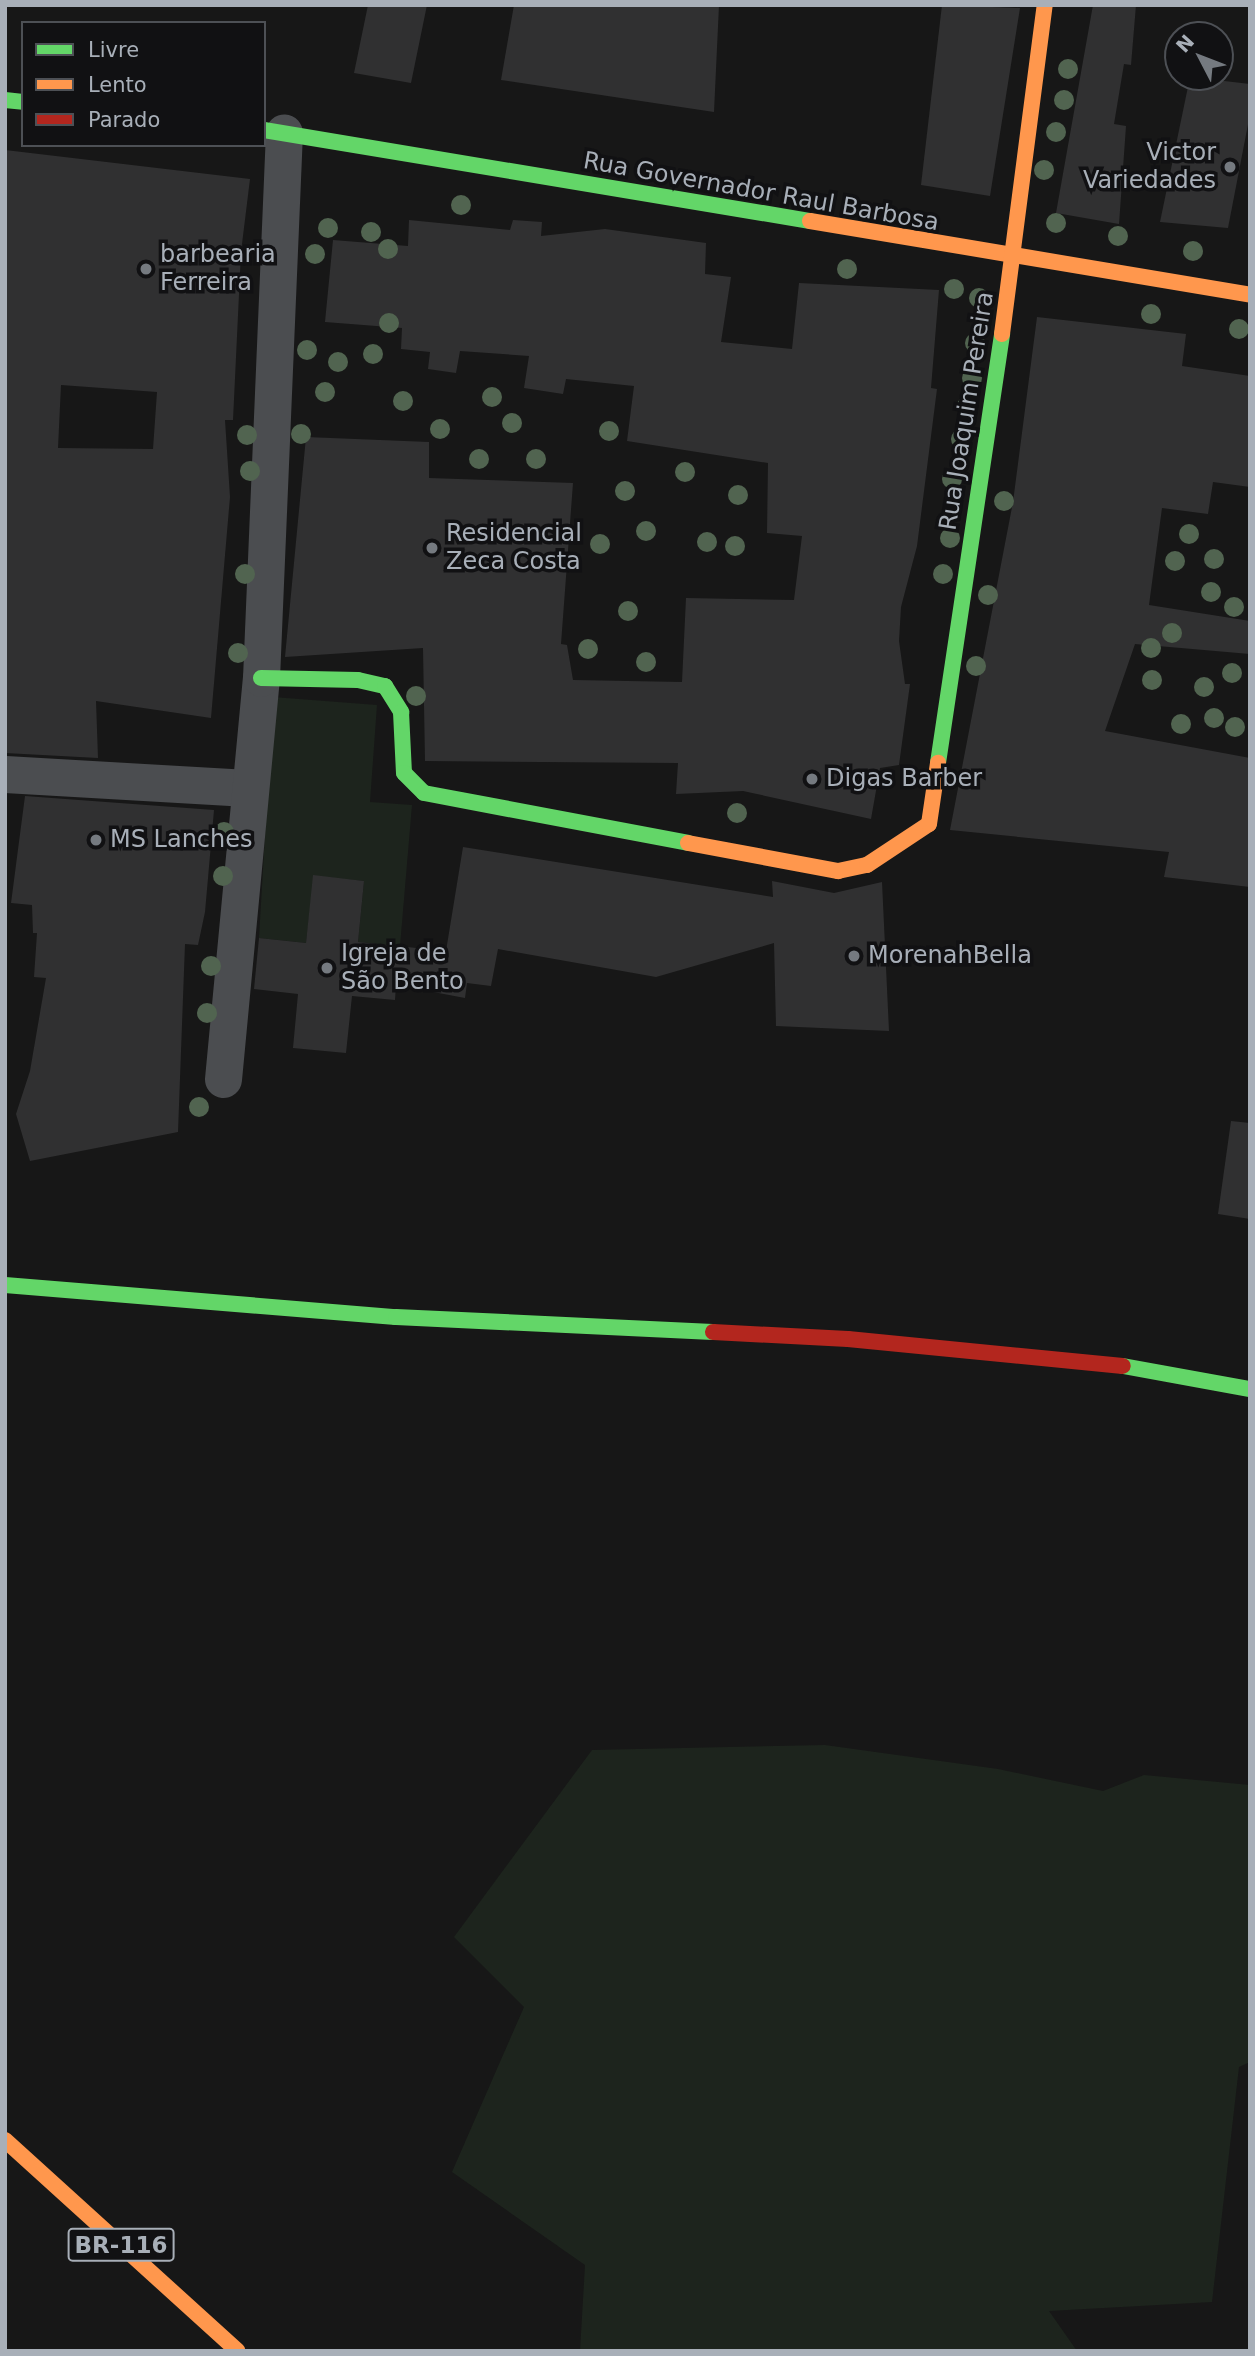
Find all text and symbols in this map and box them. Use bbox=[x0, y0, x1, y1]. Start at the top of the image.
legend bbox=[21, 21, 266, 147]
north arrow bbox=[1164, 21, 1234, 91]
text: N bbox=[1171, 30, 1198, 57]
text: Livre bbox=[88, 38, 139, 62]
text: Lento bbox=[88, 73, 147, 97]
text: Parado bbox=[88, 108, 160, 132]
place label: Victor Variedades bbox=[1083, 139, 1216, 195]
street label: Rua Governador Raul Barbosa bbox=[581, 147, 941, 237]
marker: Victor Variedades bbox=[1222, 159, 1238, 175]
place label: barbearia Ferreira bbox=[160, 241, 276, 297]
marker: barbearia Ferreira bbox=[138, 261, 154, 277]
street label: Rua Joaquim Pereira bbox=[934, 290, 1000, 532]
place label: Residencial Zeca Costa bbox=[446, 520, 582, 576]
marker: Residencial Zeca Costa bbox=[424, 540, 440, 556]
place label: Digas Barber bbox=[826, 765, 982, 793]
marker: Digas Barber bbox=[804, 771, 820, 787]
place label: MS Lanches bbox=[110, 826, 253, 854]
marker: MS Lanches bbox=[88, 832, 104, 848]
place label: Igreja de São Bento bbox=[341, 940, 464, 996]
place label: MorenahBella bbox=[868, 942, 1032, 970]
marker: MorenahBella bbox=[846, 948, 862, 964]
marker: Igreja de São Bento bbox=[319, 960, 335, 976]
road number: BR-116 bbox=[67, 2226, 175, 2264]

